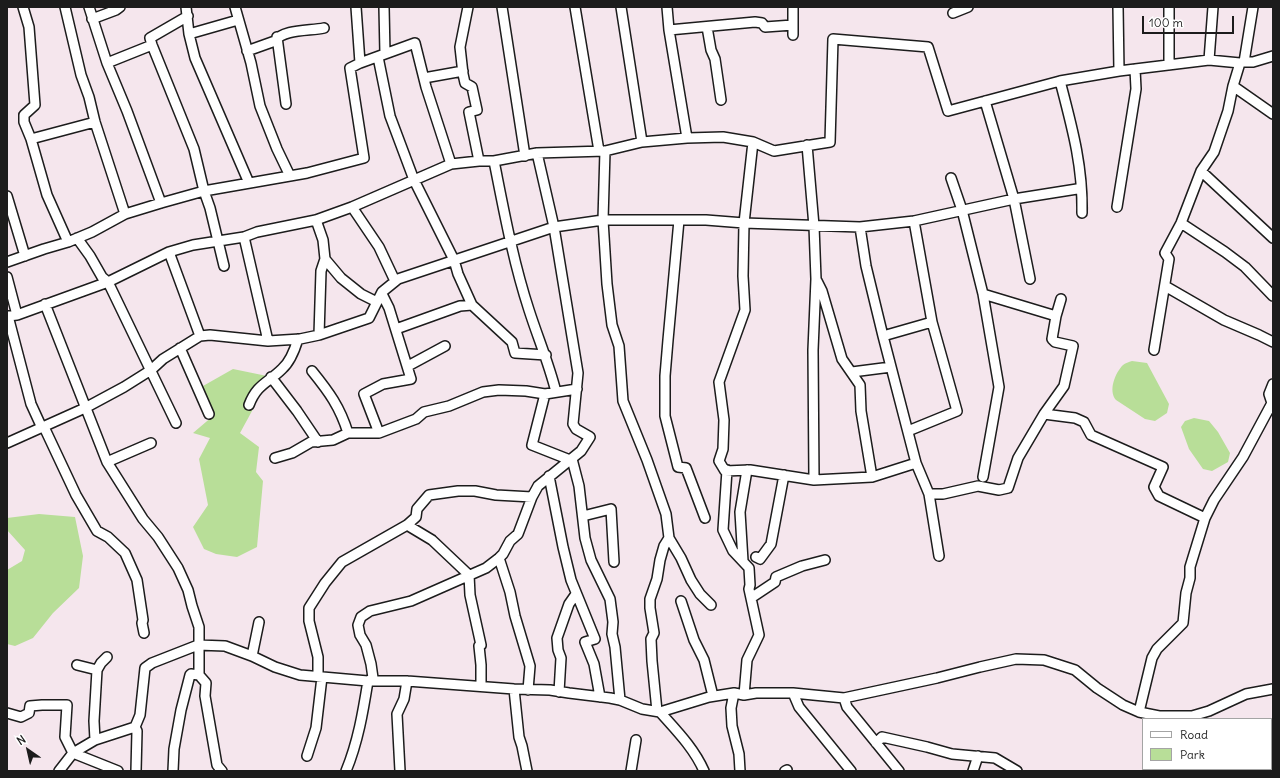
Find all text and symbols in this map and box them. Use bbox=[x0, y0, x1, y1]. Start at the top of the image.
scale bar bbox=[1144, 8, 1236, 34]
text: 100 m bbox=[1149, 15, 1183, 30]
legend bbox=[1142, 718, 1272, 770]
text: Road bbox=[1180, 727, 1208, 742]
north arrow bbox=[8, 730, 48, 770]
text: N bbox=[14, 732, 28, 748]
text: Park bbox=[1180, 747, 1205, 762]

